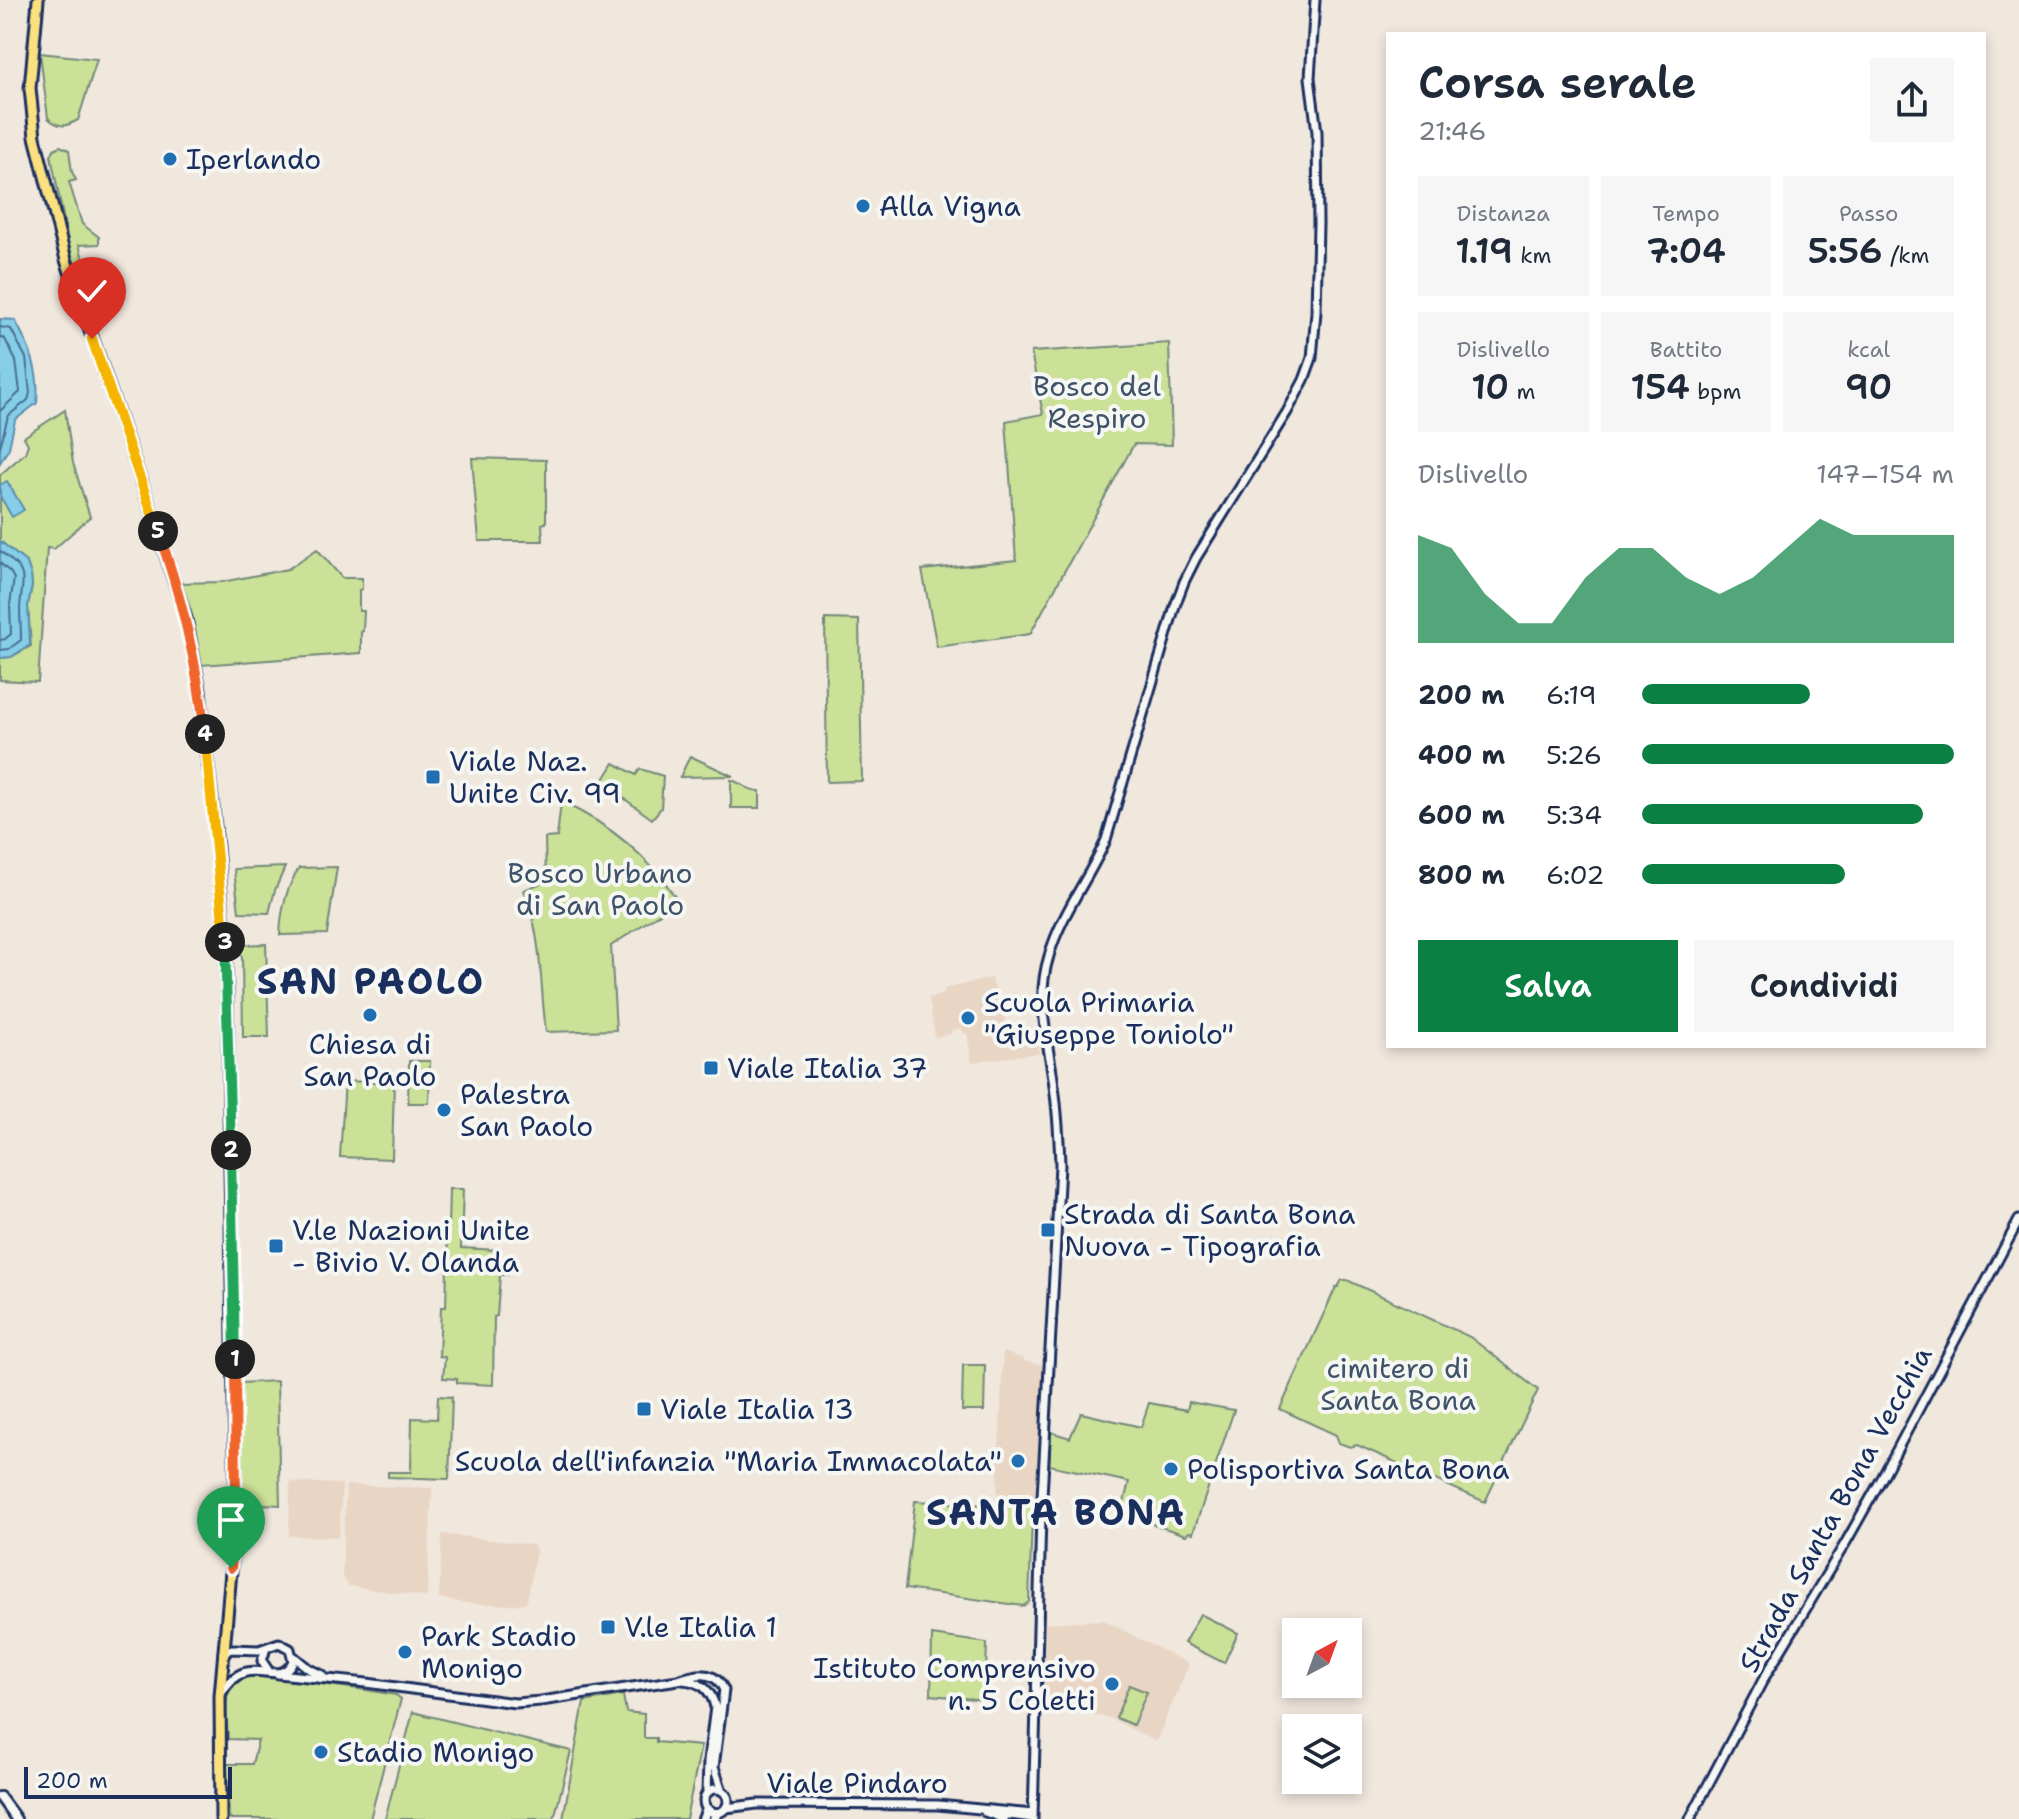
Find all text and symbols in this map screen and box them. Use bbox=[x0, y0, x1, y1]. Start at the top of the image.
text: Corsa serale bbox=[1418, 53, 1697, 112]
button: share bbox=[1870, 58, 1954, 142]
text: 21:46 bbox=[1418, 113, 1486, 148]
place label: Iperlando bbox=[186, 140, 321, 178]
marker: Iperlando bbox=[161, 150, 179, 168]
place label: Alla Vigna bbox=[879, 187, 1021, 225]
marker: Alla Vigna bbox=[854, 197, 872, 215]
text: Distanza bbox=[1457, 199, 1550, 228]
text: Tempo bbox=[1652, 199, 1720, 228]
text: Passo bbox=[1839, 199, 1898, 228]
text: 1.19 bbox=[1455, 228, 1513, 274]
text: 7:04 bbox=[1646, 228, 1726, 274]
text: 5:56 bbox=[1808, 228, 1883, 274]
text: km bbox=[1513, 241, 1551, 270]
text: /km bbox=[1883, 241, 1929, 270]
pin bbox=[58, 257, 126, 339]
icon: check bbox=[70, 269, 114, 313]
text: Dislivello bbox=[1457, 335, 1550, 364]
text: Battito bbox=[1650, 335, 1722, 364]
text: kcal bbox=[1847, 335, 1890, 364]
text: 10 bbox=[1471, 364, 1509, 410]
text: 154 bbox=[1630, 364, 1690, 410]
text: 90 bbox=[1845, 364, 1892, 410]
park label: Bosco del Respiro bbox=[1033, 367, 1162, 437]
text: m bbox=[1509, 377, 1535, 406]
text: bpm bbox=[1690, 377, 1742, 406]
text: Dislivello bbox=[1418, 456, 1528, 491]
text: 147–154 m bbox=[1816, 456, 1954, 491]
pin: 5 bbox=[138, 511, 178, 551]
text: 5 bbox=[151, 516, 165, 545]
text: 200 m bbox=[1418, 677, 1505, 712]
text: 6:19 bbox=[1546, 677, 1597, 712]
pin: 4 bbox=[185, 714, 225, 754]
text: 4 bbox=[197, 719, 213, 748]
text: 400 m bbox=[1418, 737, 1505, 772]
text: 5:26 bbox=[1546, 737, 1602, 772]
place label: Viale Naz. Unite Civ. 99 bbox=[449, 742, 621, 812]
marker: Viale Naz. Unite Civ. 99 bbox=[424, 768, 442, 786]
text: 600 m bbox=[1418, 797, 1505, 832]
text: 5:34 bbox=[1546, 797, 1602, 832]
park label: Bosco Urbano di San Paolo bbox=[508, 854, 692, 924]
text: 800 m bbox=[1418, 857, 1505, 892]
text: 6:02 bbox=[1546, 857, 1604, 892]
pin: 3 bbox=[205, 922, 245, 962]
text: 3 bbox=[217, 927, 233, 956]
button: Salva bbox=[1418, 940, 1678, 1032]
button: Condividi bbox=[1694, 940, 1954, 1032]
district label: SAN PAOLO bbox=[257, 957, 485, 1006]
place label: Scuola Primaria "Giuseppe Toniolo" bbox=[984, 983, 1234, 1053]
marker: Chiesa di San Paolo bbox=[361, 1006, 379, 1024]
marker: Scuola Primaria "Giuseppe Toniolo" bbox=[959, 1009, 977, 1027]
place label: Chiesa di San Paolo bbox=[303, 1025, 437, 1095]
place label: Viale Italia 37 bbox=[727, 1049, 928, 1087]
marker: Viale Italia 37 bbox=[702, 1059, 720, 1077]
place label: Palestra San Paolo bbox=[460, 1075, 593, 1145]
marker: Palestra San Paolo bbox=[435, 1101, 453, 1119]
pin: 2 bbox=[211, 1130, 251, 1170]
text: 2 bbox=[223, 1135, 239, 1164]
place label: Strada di Santa Bona Nuova - Tipografia bbox=[1064, 1195, 1355, 1265]
place label: V.le Nazioni Unite - Bivio V. Olanda bbox=[292, 1211, 530, 1281]
marker: Strada di Santa Bona Nuova - Tipografia bbox=[1039, 1221, 1057, 1239]
marker: V.le Nazioni Unite - Bivio V. Olanda bbox=[267, 1237, 285, 1255]
pin: 1 bbox=[215, 1339, 255, 1379]
street label: Strada Santa Bona Vecchia bbox=[1729, 1339, 1941, 1679]
text: 1 bbox=[230, 1344, 240, 1373]
park label: cimitero di Santa Bona bbox=[1320, 1349, 1476, 1419]
place label: Viale Italia 13 bbox=[660, 1390, 854, 1428]
marker: Viale Italia 13 bbox=[635, 1400, 653, 1418]
place label: Scuola dell'infanzia "Maria Immacolata" bbox=[455, 1442, 1002, 1480]
place label: Polisportiva Santa Bona bbox=[1187, 1450, 1509, 1488]
marker: Scuola dell'infanzia "Maria Immacolata" bbox=[1009, 1452, 1027, 1470]
marker: Polisportiva Santa Bona bbox=[1162, 1460, 1180, 1478]
pin bbox=[197, 1486, 265, 1568]
district label: SANTA BONA bbox=[926, 1488, 1186, 1537]
icon: arrive bbox=[209, 1498, 253, 1542]
place label: V.le Italia 1 bbox=[624, 1608, 777, 1646]
place label: Park Stadio Monigo bbox=[421, 1617, 577, 1687]
marker: V.le Italia 1 bbox=[599, 1618, 617, 1636]
north arrow bbox=[1282, 1618, 1362, 1698]
map controls bbox=[1282, 1618, 1362, 1794]
marker: Park Stadio Monigo bbox=[396, 1643, 414, 1661]
place label: Istituto Comprensivo n. 5 Coletti bbox=[813, 1649, 1096, 1719]
marker: Istituto Comprensivo n. 5 Coletti bbox=[1103, 1675, 1121, 1693]
button: layers bbox=[1282, 1714, 1362, 1794]
place label: Stadio Monigo bbox=[337, 1733, 535, 1771]
marker: Stadio Monigo bbox=[312, 1743, 330, 1761]
scale bar bbox=[24, 1763, 232, 1799]
street label: Viale Pindaro bbox=[766, 1764, 948, 1802]
text: 200 m bbox=[36, 1766, 108, 1795]

